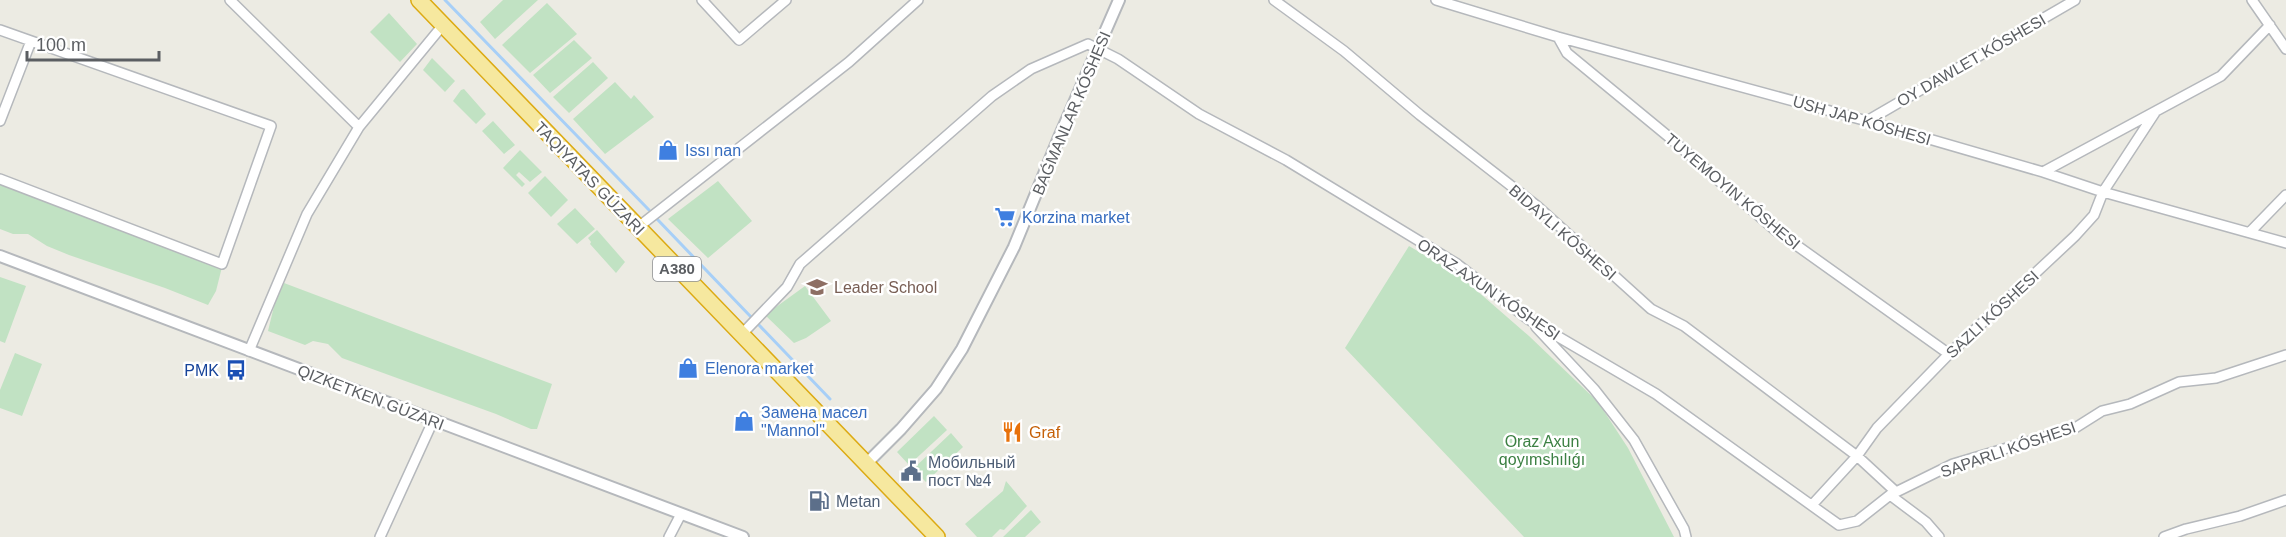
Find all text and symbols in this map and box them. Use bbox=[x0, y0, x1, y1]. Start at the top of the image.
street label: OY DAWLET KÓSHESI bbox=[1893, 10, 2049, 110]
scale bar bbox=[27, 24, 159, 62]
street label: BAǴMANLAR KÓSHESI bbox=[1028, 28, 1114, 198]
text: 100 m bbox=[36, 35, 86, 55]
street label: USH JAP KÓSHESI bbox=[1791, 92, 1933, 148]
street label: TAQIYATAS GÚZARI bbox=[531, 118, 649, 238]
street label: TUYEMOYIN KÓSHESI bbox=[1662, 129, 1804, 253]
shop icon: Issı nan bbox=[656, 138, 680, 162]
place label: Issı nan bbox=[685, 142, 741, 159]
street label: BIDAYLI KÓSHESI bbox=[1506, 181, 1620, 283]
supermarket icon: Korzina market bbox=[993, 205, 1017, 229]
place label: Korzina market bbox=[1022, 209, 1130, 226]
street label: ORAZ AXUN KÓSHESI bbox=[1414, 235, 1564, 343]
road number: A380 bbox=[653, 257, 701, 281]
street label: SAZLI KÓSHESI bbox=[1942, 266, 2042, 362]
school or university icon: Leader School bbox=[805, 275, 829, 299]
place label: Leader School bbox=[834, 279, 937, 296]
shop icon: Elenora market bbox=[676, 356, 700, 380]
bus stop icon: PMK bbox=[224, 358, 248, 382]
place label: Elenora market bbox=[705, 360, 814, 377]
street label: QIZKETKEN GÚZARI bbox=[295, 361, 447, 433]
place label: PMK bbox=[184, 362, 219, 379]
place label: Замена масел "Mannol" bbox=[761, 404, 867, 439]
shop icon: Замена масел "Mannol" bbox=[732, 409, 756, 433]
street label: SAPARLI KÓSHESI bbox=[1938, 417, 2078, 481]
restaurant icon: Graf bbox=[1000, 420, 1024, 444]
place label: Graf bbox=[1029, 424, 1061, 441]
park label: Oraz Axun qoyımshılıǵı bbox=[1499, 433, 1585, 468]
place label: Мобильный пост №4 bbox=[928, 454, 1015, 489]
public building icon: Мобильный пост №4 bbox=[899, 459, 923, 483]
fuel station icon: Metan bbox=[807, 489, 831, 513]
place label: Metan bbox=[836, 493, 880, 510]

